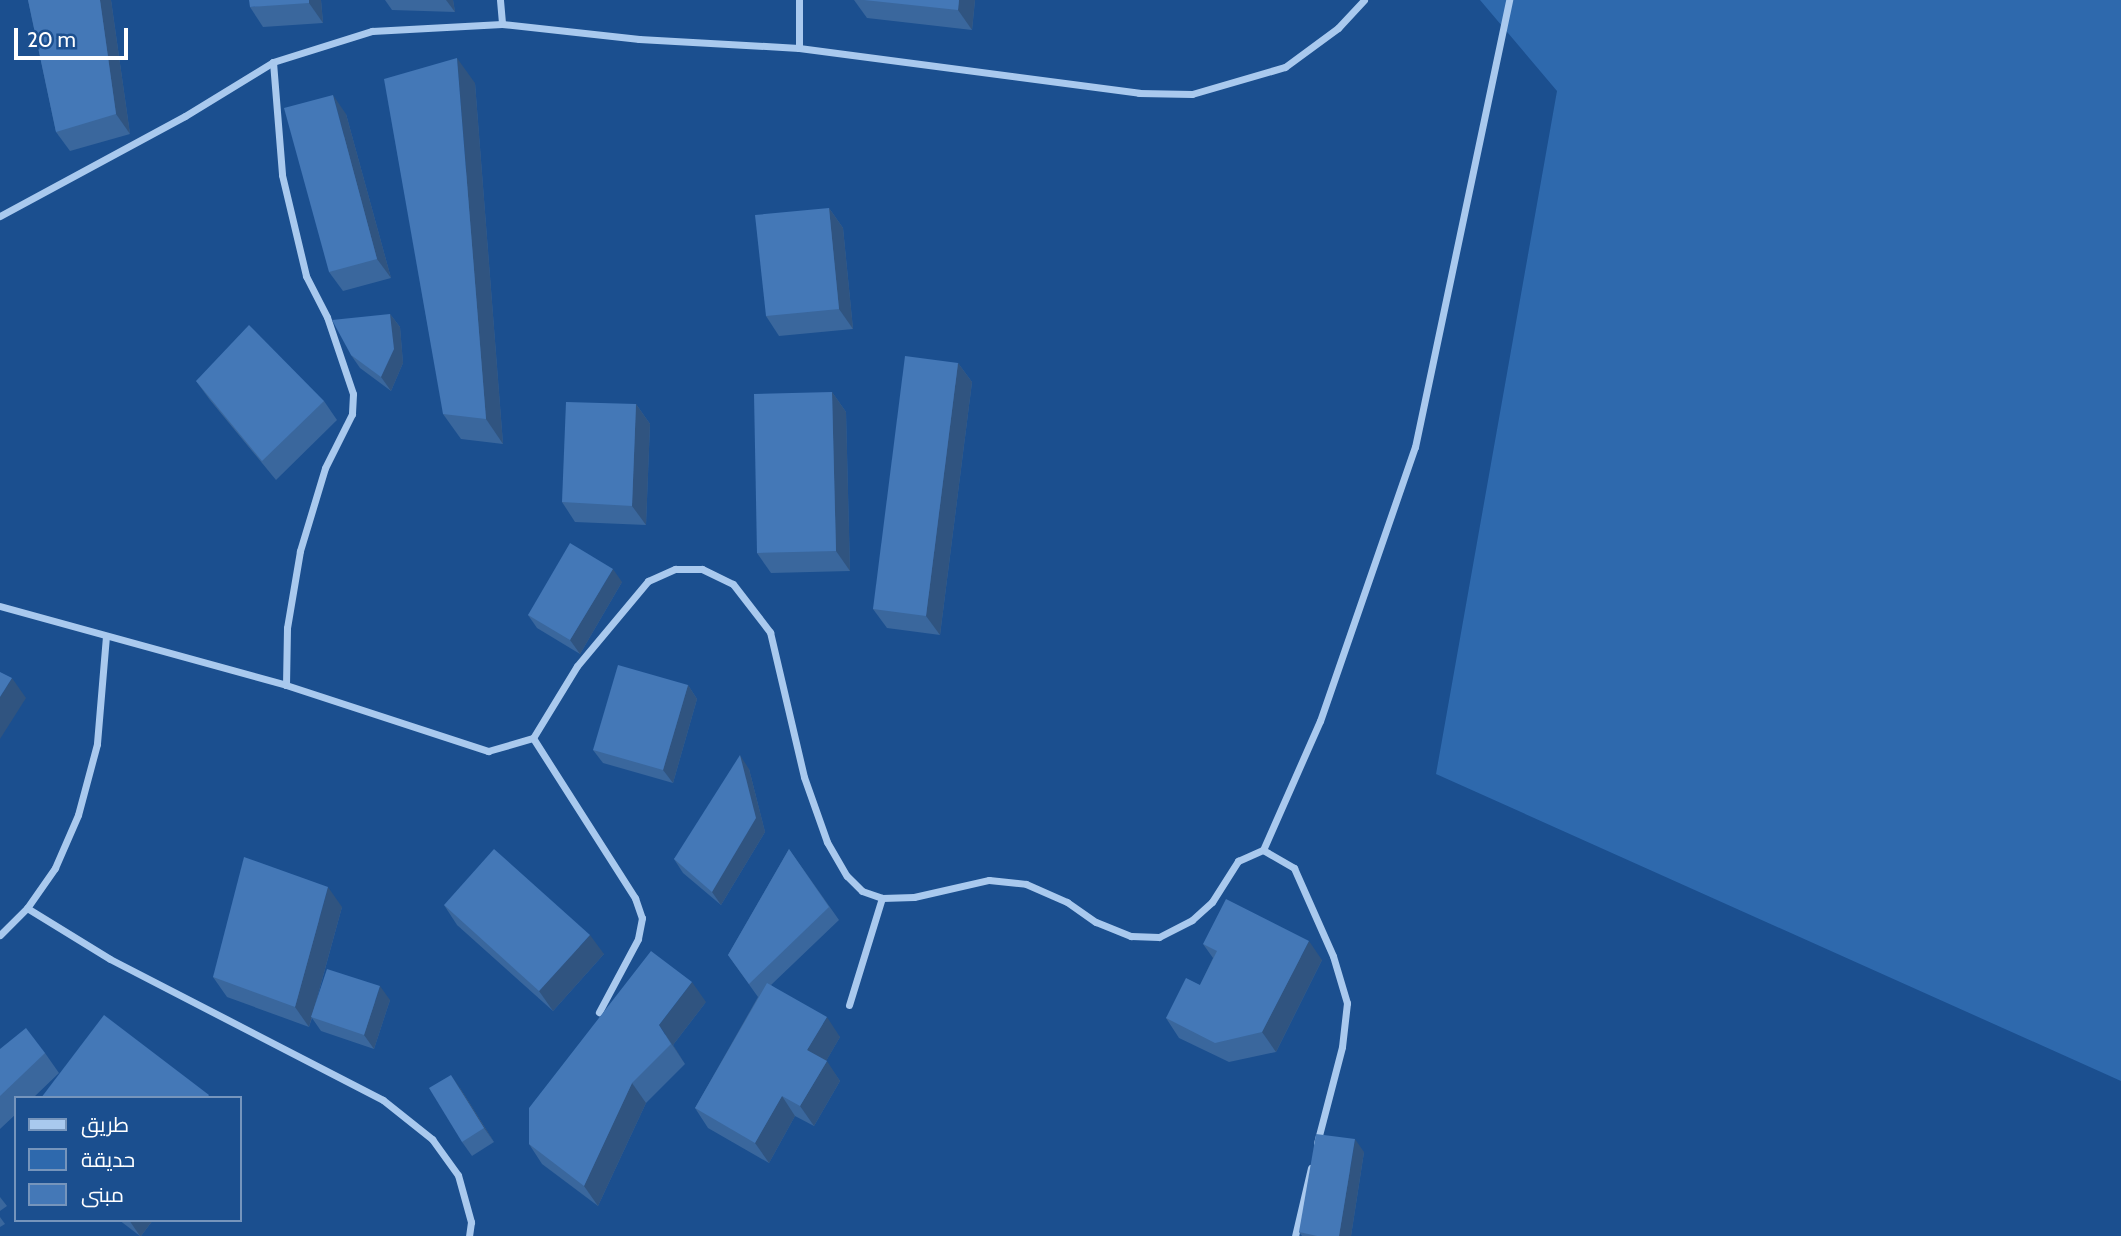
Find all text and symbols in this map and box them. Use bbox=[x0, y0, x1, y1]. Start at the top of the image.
scale bar bbox=[18, 14, 131, 58]
text: 20 m bbox=[27, 27, 76, 52]
legend bbox=[14, 1096, 242, 1222]
text: طريق bbox=[81, 1112, 129, 1137]
text: حديقة bbox=[81, 1147, 135, 1172]
text: مبنى bbox=[81, 1182, 124, 1207]

